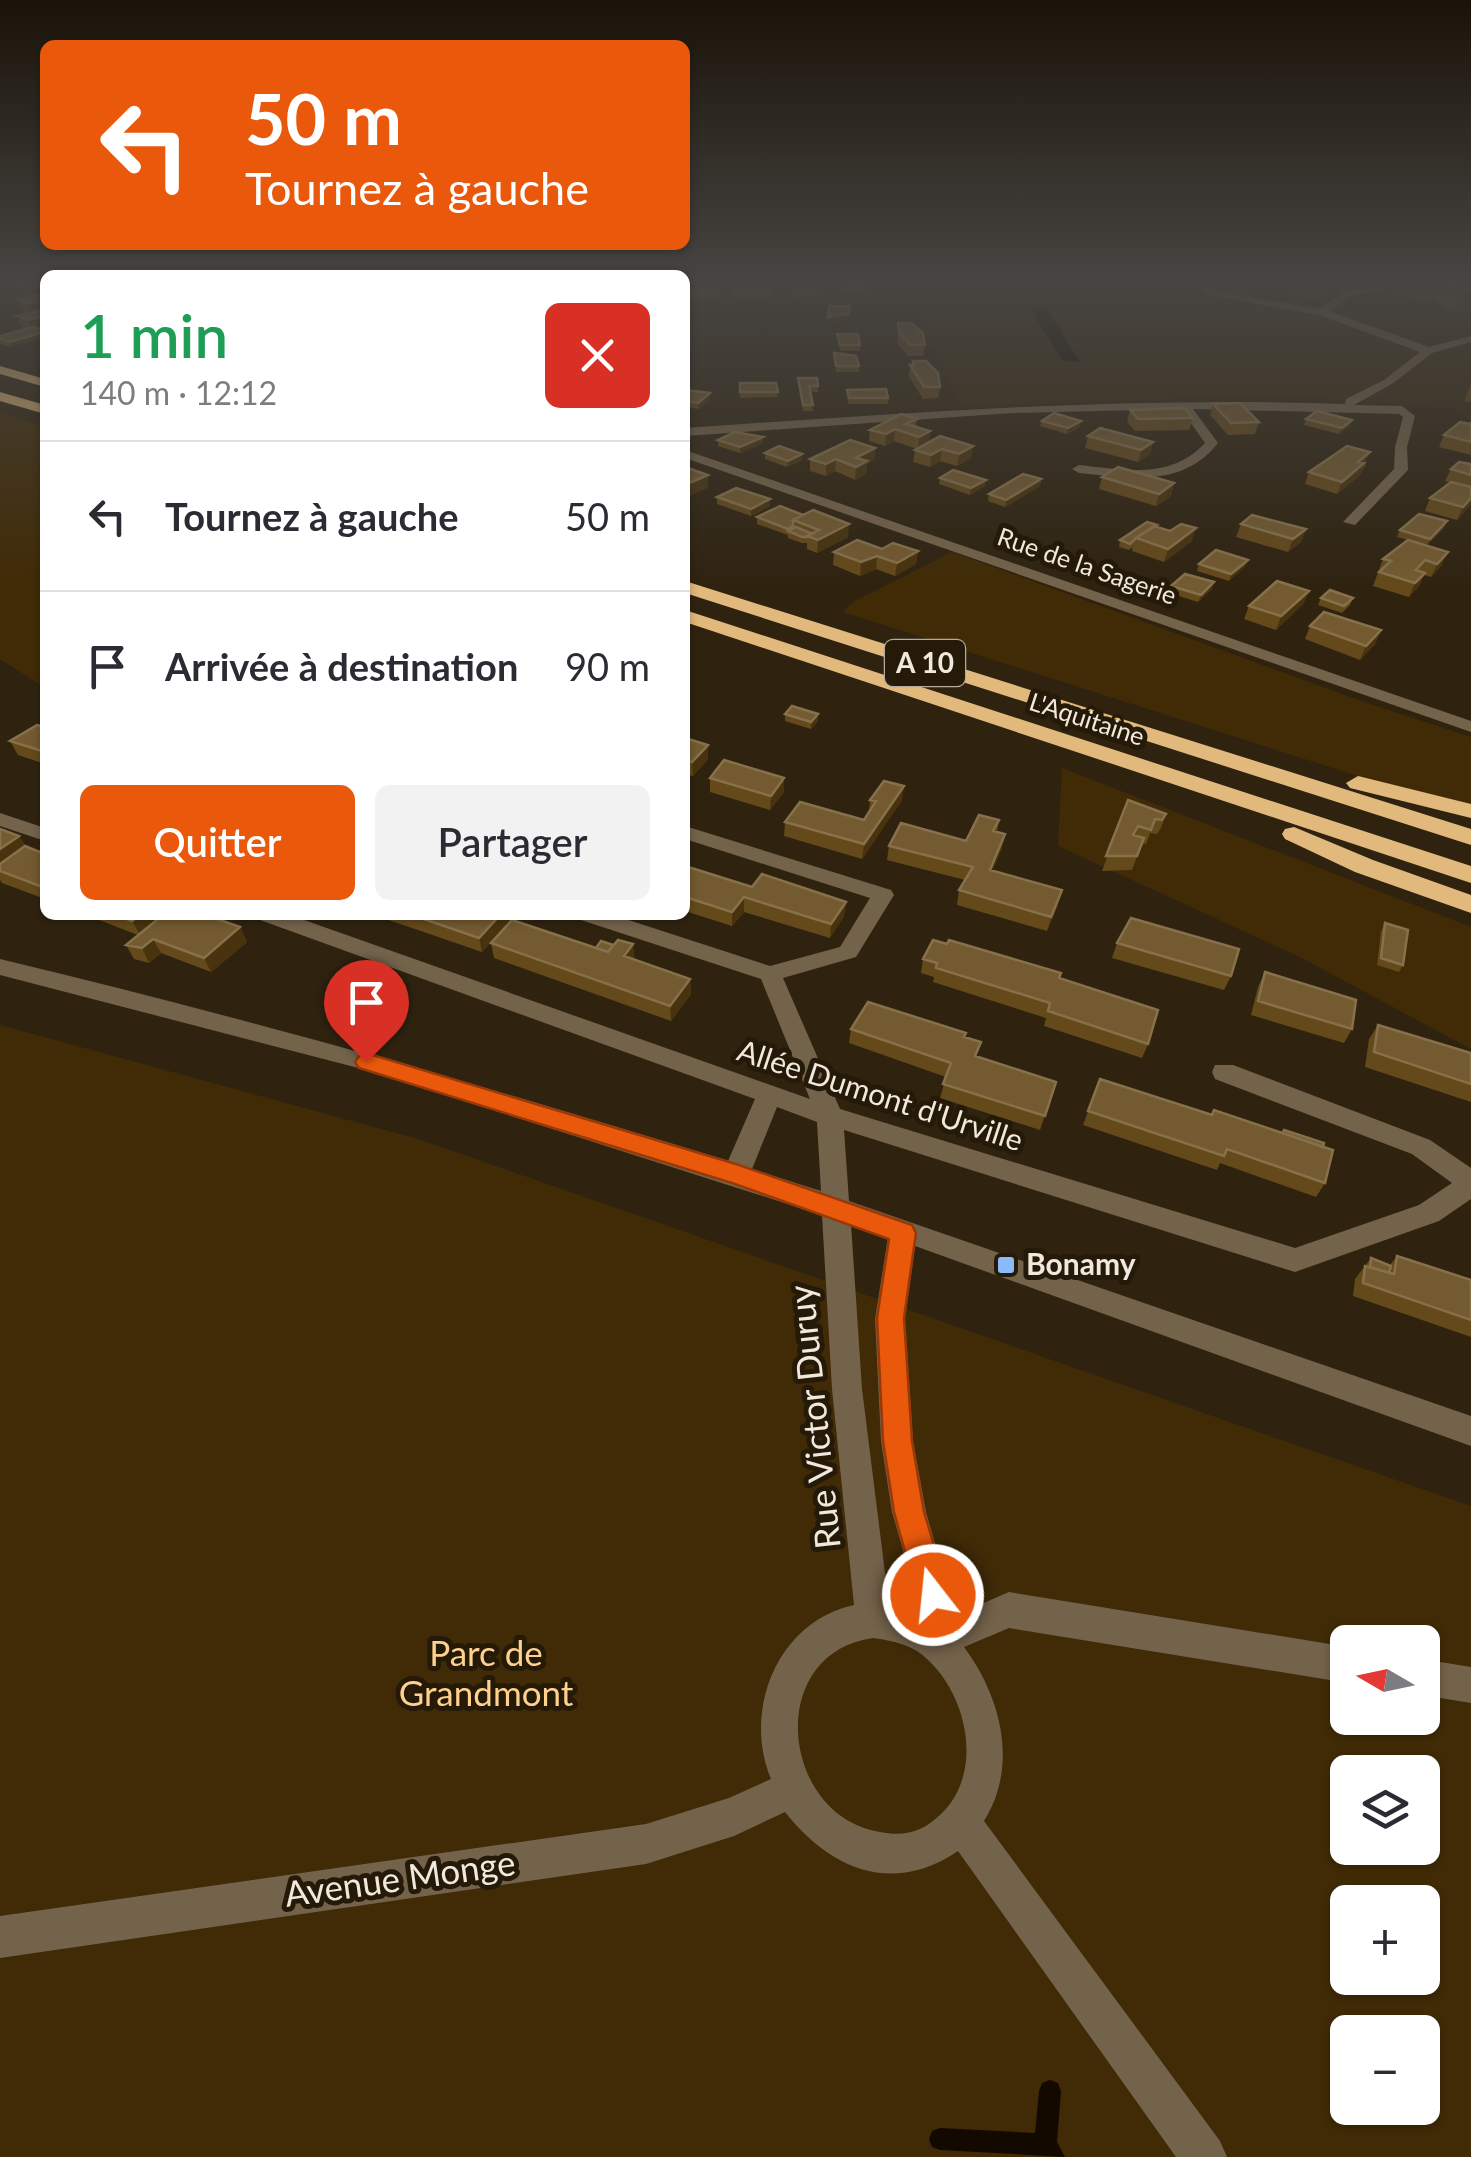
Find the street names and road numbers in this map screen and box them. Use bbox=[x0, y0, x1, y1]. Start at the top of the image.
street label: Rue de la Sagerie bbox=[994, 520, 1181, 610]
road number: A 10 bbox=[885, 640, 965, 686]
street label: L'Aquitaine bbox=[1026, 685, 1149, 751]
street label: Allée Dumont d'Urville bbox=[733, 1031, 1028, 1157]
street label: Rue Victor Duruy bbox=[778, 1283, 848, 1551]
street label: Avenue Monge bbox=[282, 1840, 518, 1914]

